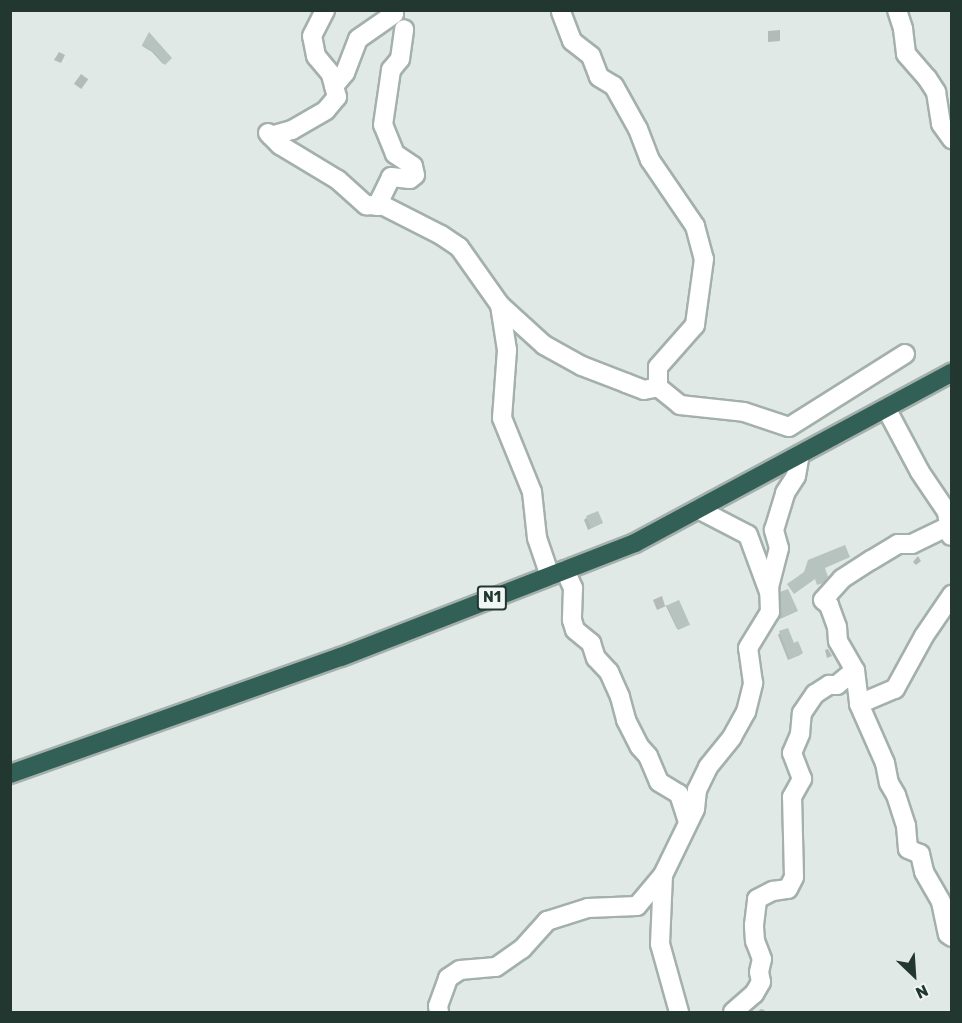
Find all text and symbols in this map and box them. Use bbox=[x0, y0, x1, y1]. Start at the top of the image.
road number: N1 bbox=[476, 586, 508, 610]
north arrow bbox=[884, 945, 944, 1005]
text: N bbox=[913, 981, 931, 1003]

